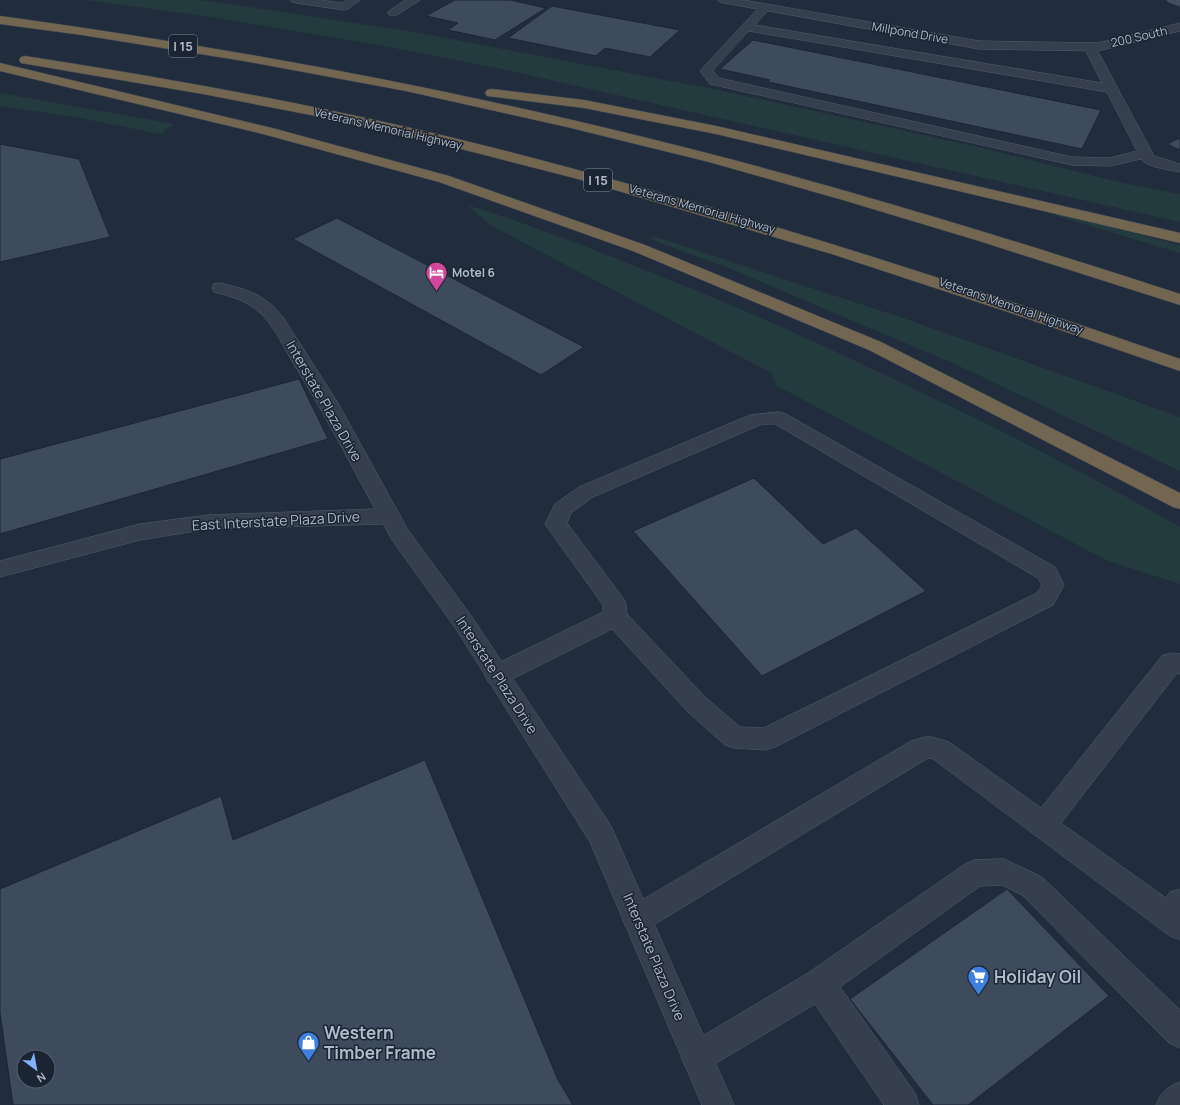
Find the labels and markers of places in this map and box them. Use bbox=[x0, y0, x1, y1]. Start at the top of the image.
hotel icon: Motel 6 bbox=[423, 260, 449, 293]
place label: Motel 6 bbox=[452, 264, 495, 281]
supermarket icon: Holiday Oil bbox=[966, 964, 992, 997]
place label: Holiday Oil bbox=[994, 965, 1081, 988]
place label: Western Timber Frame bbox=[324, 1021, 436, 1064]
shop icon: Western Timber Frame bbox=[296, 1030, 322, 1063]

